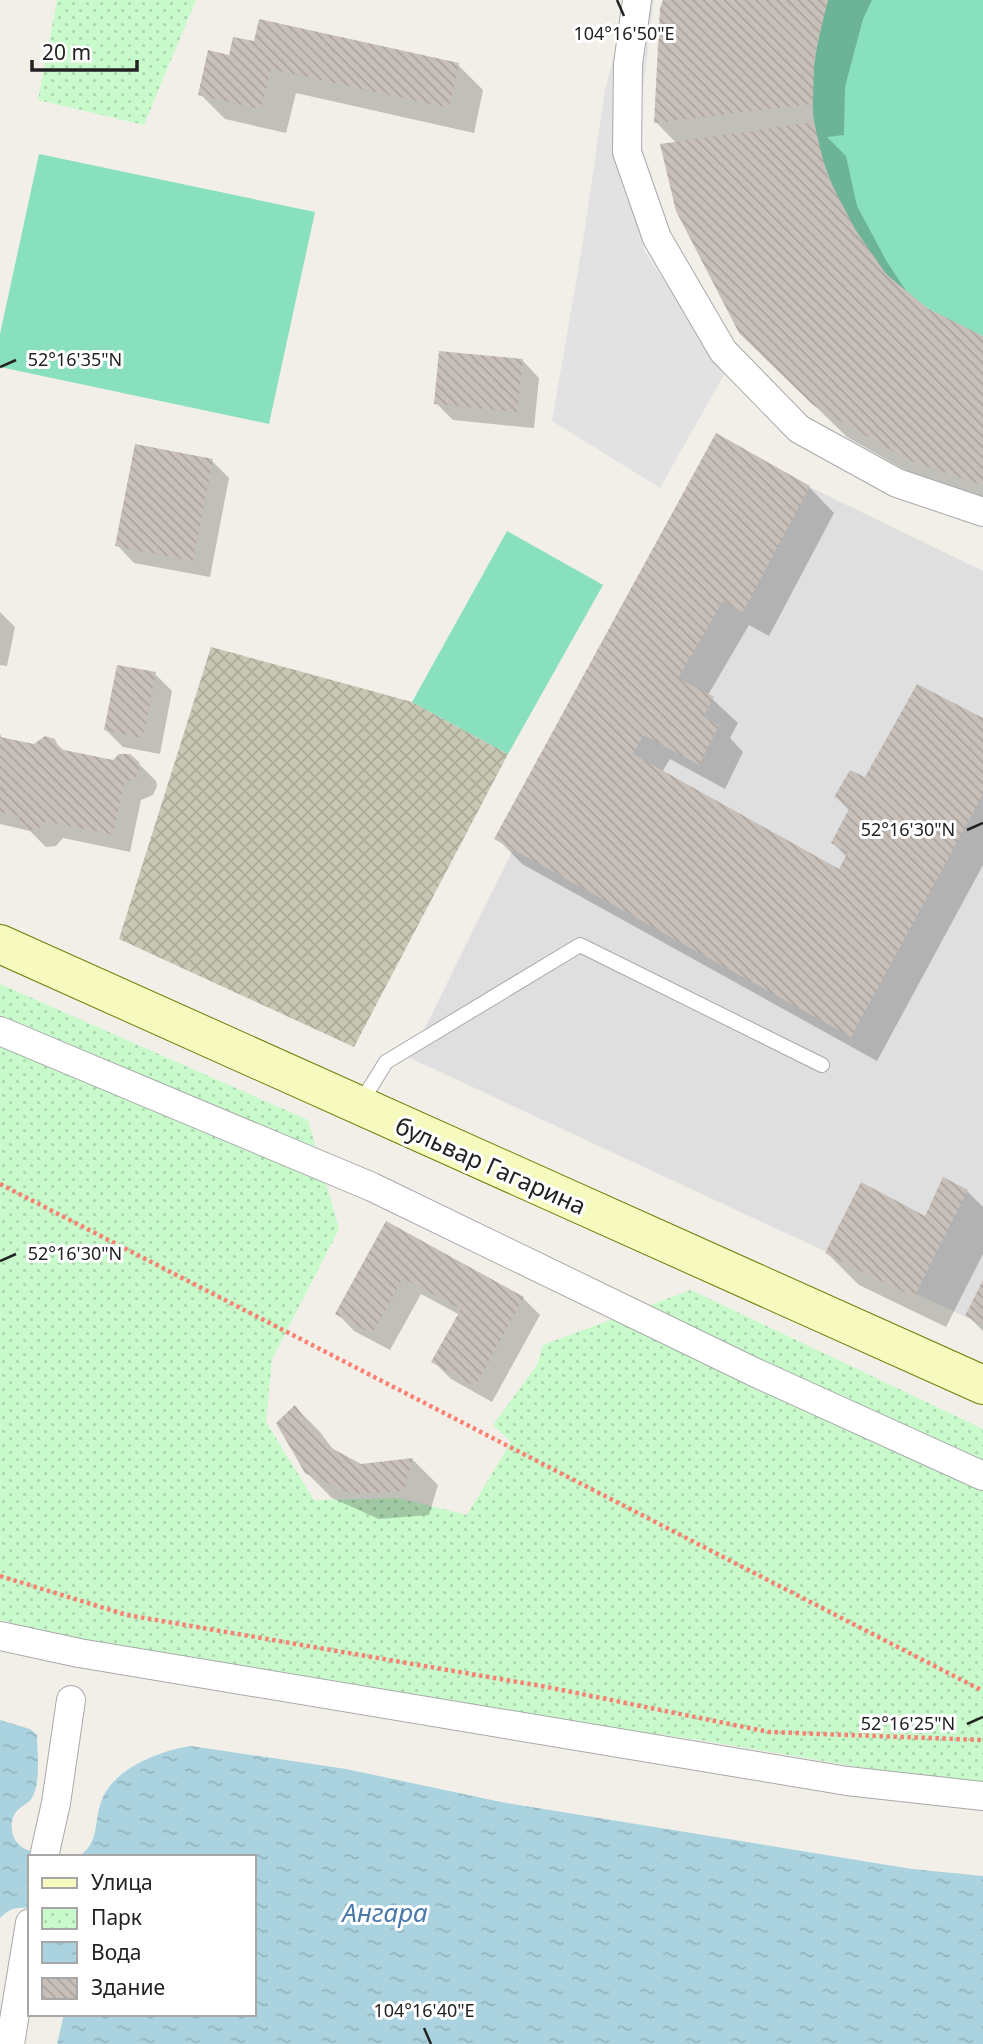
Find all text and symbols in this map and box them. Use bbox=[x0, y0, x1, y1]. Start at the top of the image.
text: 104°16'50"E bbox=[573, 21, 675, 45]
scale bar bbox=[32, 28, 136, 72]
text: 20 m bbox=[42, 38, 91, 66]
text: 52°16'35"N bbox=[28, 347, 122, 371]
text: 52°16'30"N bbox=[861, 817, 955, 841]
street label: бульвар Гагарина bbox=[390, 1108, 592, 1222]
text: 52°16'30"N bbox=[28, 1241, 122, 1265]
text: 52°16'25"N bbox=[861, 1711, 955, 1735]
legend bbox=[28, 1855, 256, 2016]
text: Улица bbox=[91, 1868, 153, 1896]
water label: Ангара bbox=[340, 1894, 428, 1930]
text: Парк bbox=[91, 1903, 142, 1931]
text: Вода bbox=[91, 1938, 141, 1966]
text: Здание bbox=[91, 1973, 165, 2001]
text: 104°16'40"E bbox=[373, 1998, 475, 2022]

